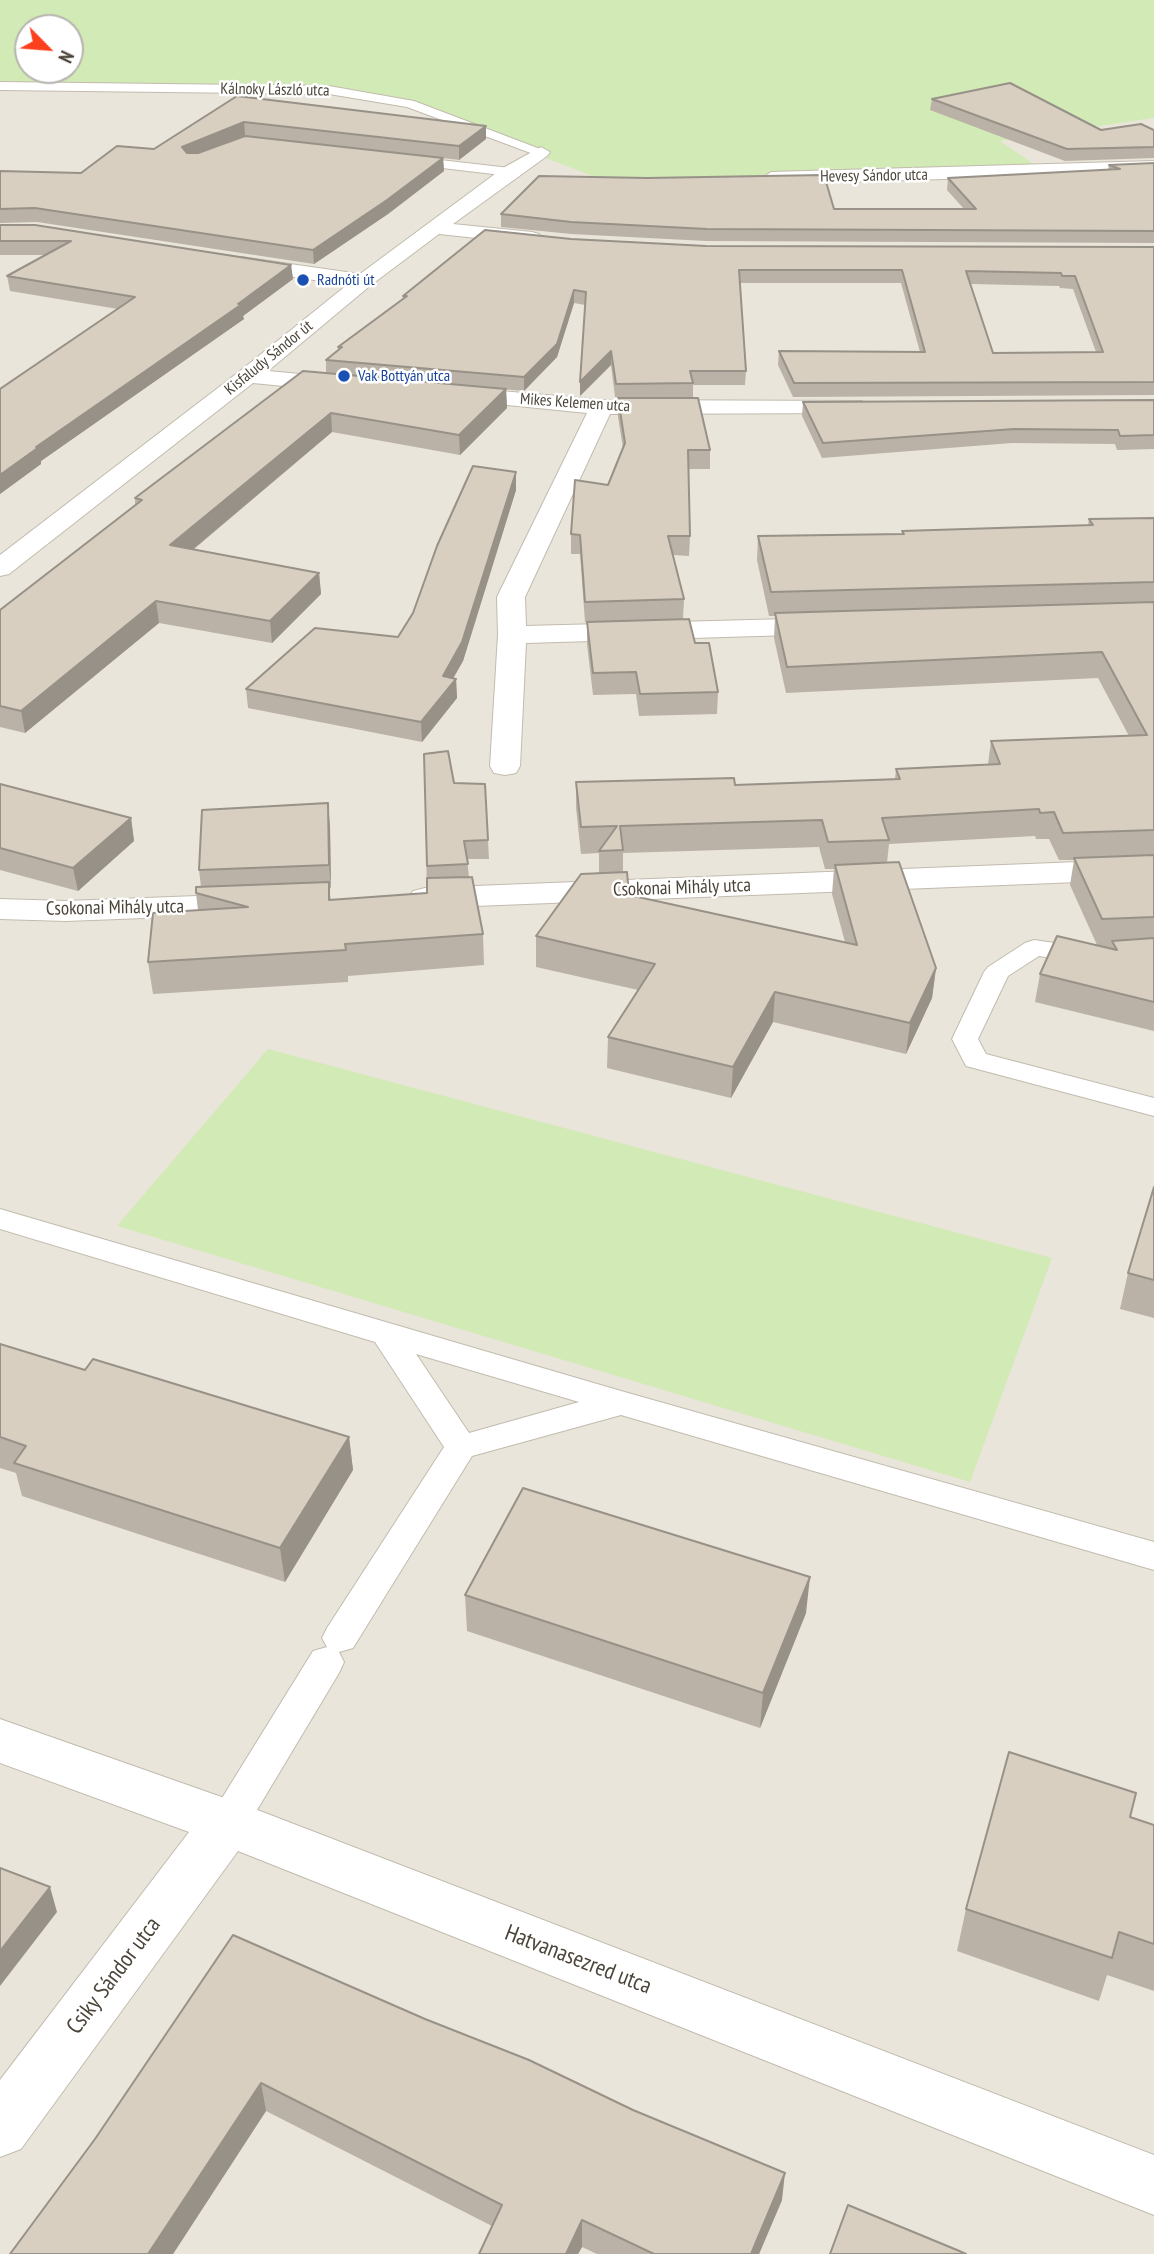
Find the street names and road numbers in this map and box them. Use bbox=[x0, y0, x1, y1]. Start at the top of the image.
street label: Kálnoky László utca bbox=[220, 79, 330, 101]
street label: Hevesy Sándor utca bbox=[820, 165, 928, 187]
street label: Kisfaludy Sándor út bbox=[221, 317, 317, 399]
street label: Mikes Kelemen utca bbox=[519, 390, 631, 416]
street label: Csokonai Mihály utca bbox=[613, 874, 751, 902]
street label: Csokonai Mihály utca bbox=[46, 895, 184, 921]
street label: Csiky Sándor utca bbox=[61, 1912, 167, 2040]
street label: Hatvanasezred utca bbox=[501, 1919, 655, 2001]

